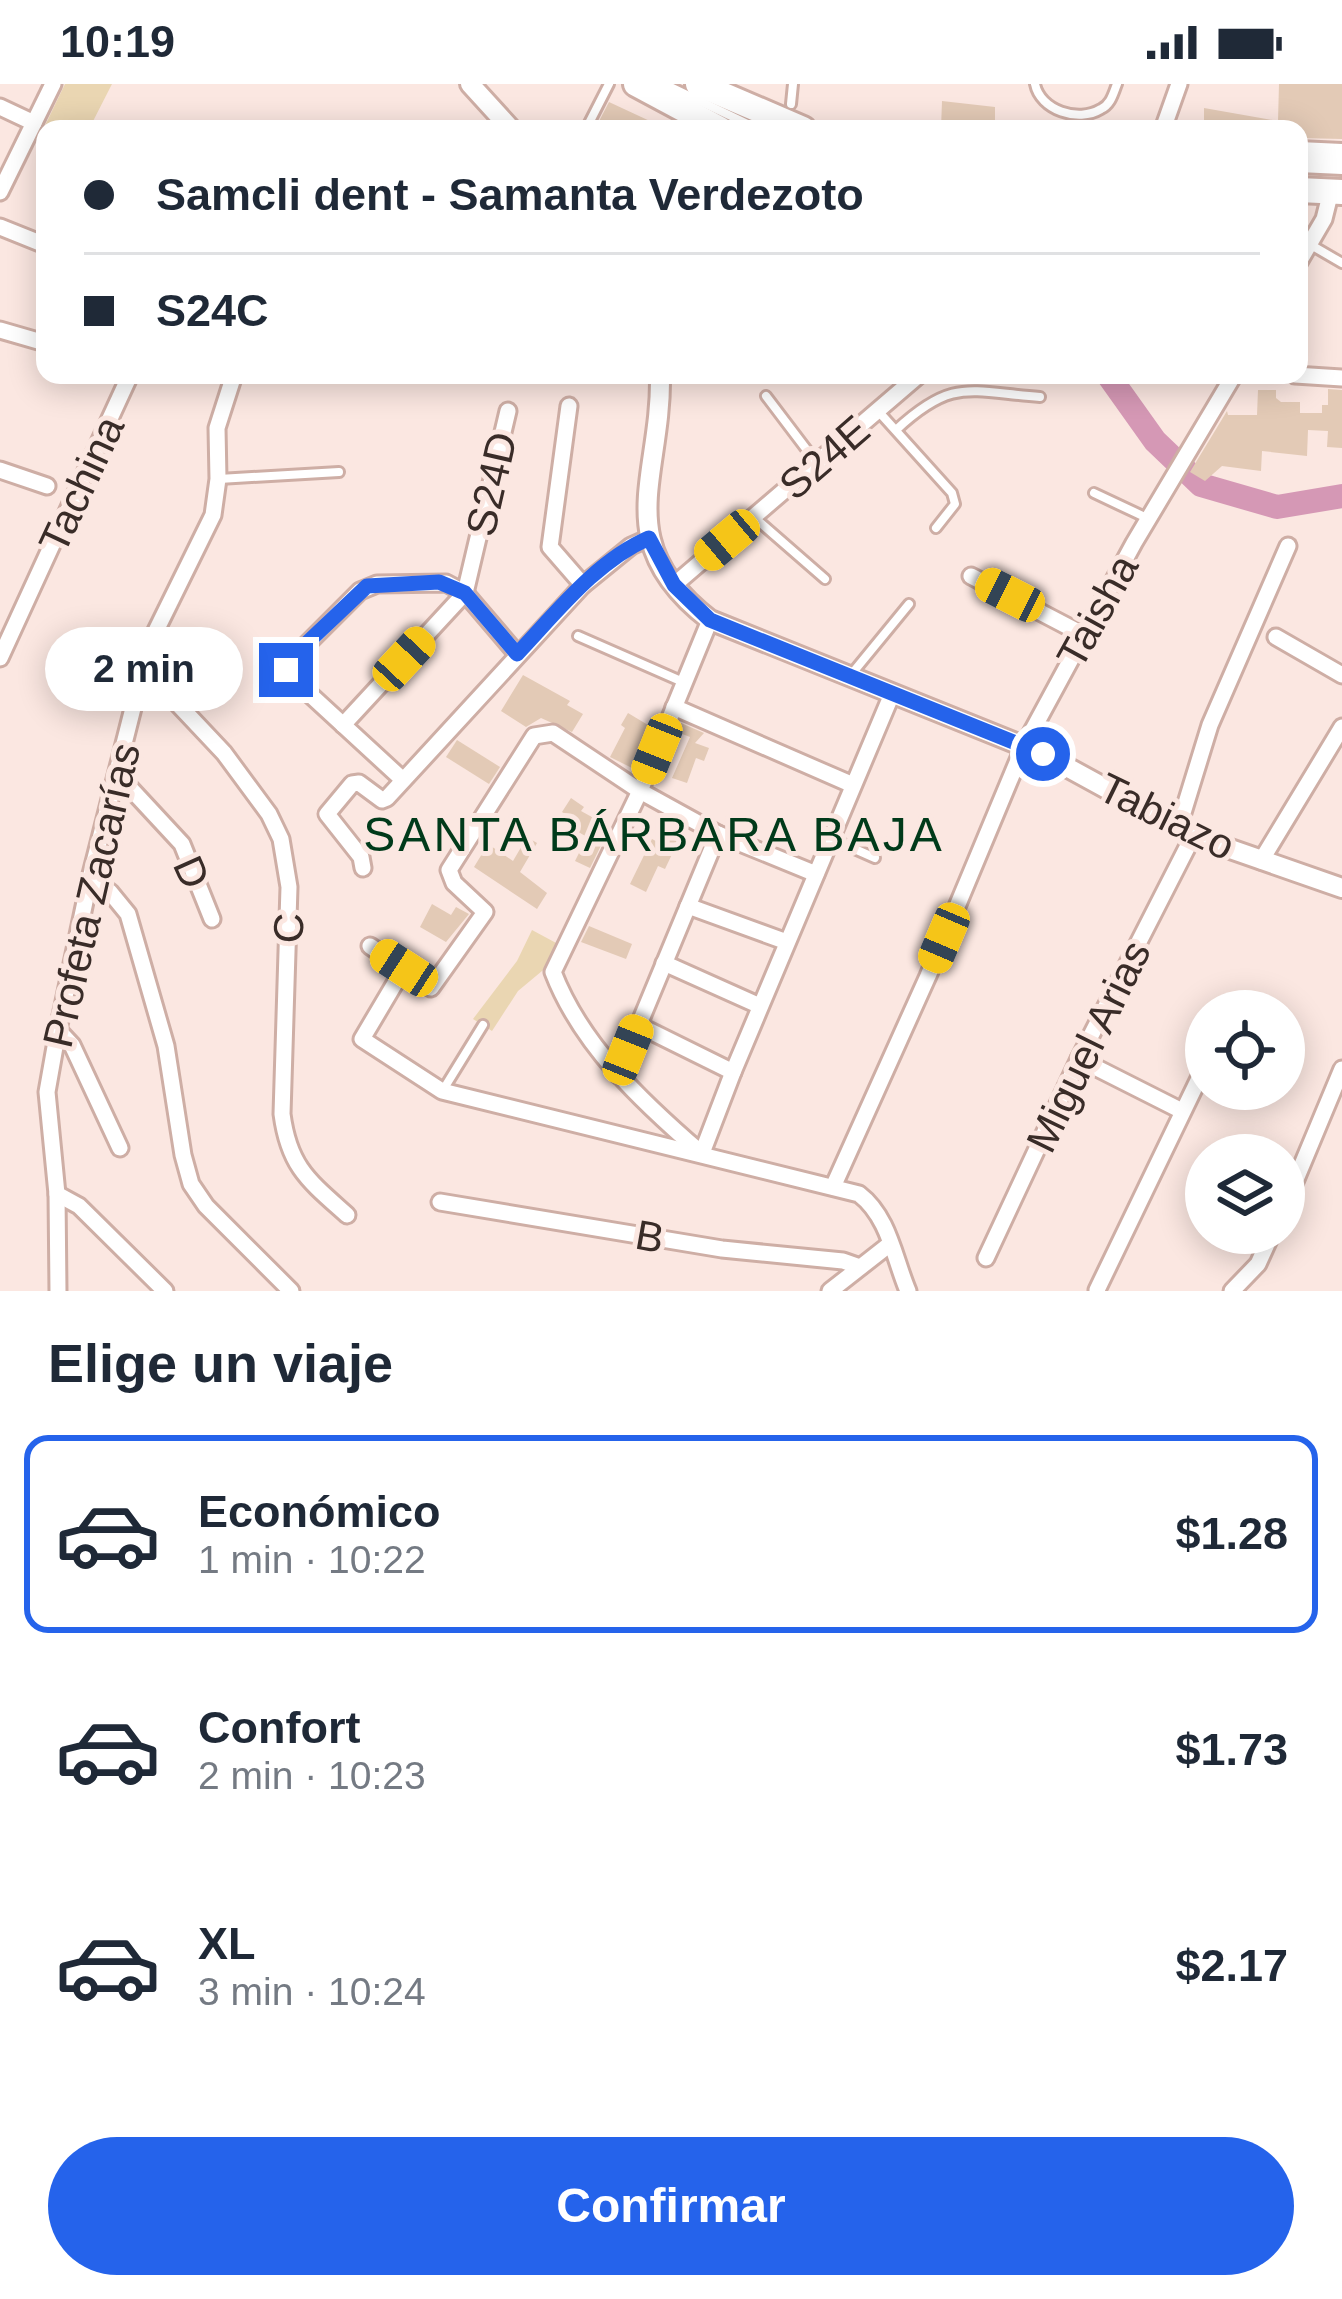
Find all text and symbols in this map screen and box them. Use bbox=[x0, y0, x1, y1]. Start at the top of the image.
text: 10:19 bbox=[60, 16, 175, 67]
text: Samcli dent - Samanta Verdezoto bbox=[156, 169, 864, 220]
text: S24C bbox=[156, 285, 269, 336]
street label: S24E bbox=[770, 406, 879, 509]
street label: Tachina bbox=[30, 408, 134, 560]
street label: S24D bbox=[457, 428, 526, 541]
car bbox=[688, 503, 766, 577]
street label: Taisha bbox=[1047, 546, 1148, 676]
car bbox=[970, 563, 1050, 627]
car bbox=[366, 620, 442, 698]
callout: 2 min bbox=[46, 628, 244, 712]
route end bbox=[259, 643, 313, 697]
text: 2 min bbox=[93, 647, 195, 690]
car bbox=[627, 709, 687, 789]
route start bbox=[1016, 727, 1070, 781]
street label: Profeta Zacarías bbox=[34, 739, 149, 1052]
street label: Tabiazo bbox=[1091, 764, 1242, 869]
district label: SANTA BÁRBARA BAJA bbox=[363, 808, 945, 861]
street label: D bbox=[164, 849, 219, 896]
car bbox=[913, 898, 975, 978]
street label: C bbox=[264, 912, 313, 944]
car bbox=[364, 933, 444, 1003]
street label: Miguel Arias bbox=[1017, 933, 1160, 1159]
map controls bbox=[1185, 990, 1305, 1254]
button: locate bbox=[1185, 990, 1305, 1110]
car bbox=[598, 1010, 658, 1090]
button: layers bbox=[1185, 1134, 1305, 1254]
street label: B bbox=[632, 1211, 668, 1262]
text: Elige un viaje bbox=[48, 1333, 393, 1393]
icon: car bbox=[54, 1480, 162, 1588]
text: Económico bbox=[198, 1486, 441, 1537]
text: $1.28 bbox=[1175, 1508, 1288, 1559]
text: 1 min · 10:22 bbox=[198, 1538, 426, 1581]
icon: car bbox=[54, 1696, 162, 1804]
text: Confort bbox=[198, 1702, 360, 1753]
text: $1.73 bbox=[1175, 1724, 1288, 1775]
text: 2 min · 10:23 bbox=[198, 1754, 426, 1797]
icon: car bbox=[54, 1912, 162, 2020]
text: XL bbox=[198, 1918, 256, 1969]
text: $2.17 bbox=[1175, 1940, 1288, 1991]
text: 3 min · 10:24 bbox=[198, 1970, 426, 2013]
button: Confirmar bbox=[48, 2137, 1294, 2275]

